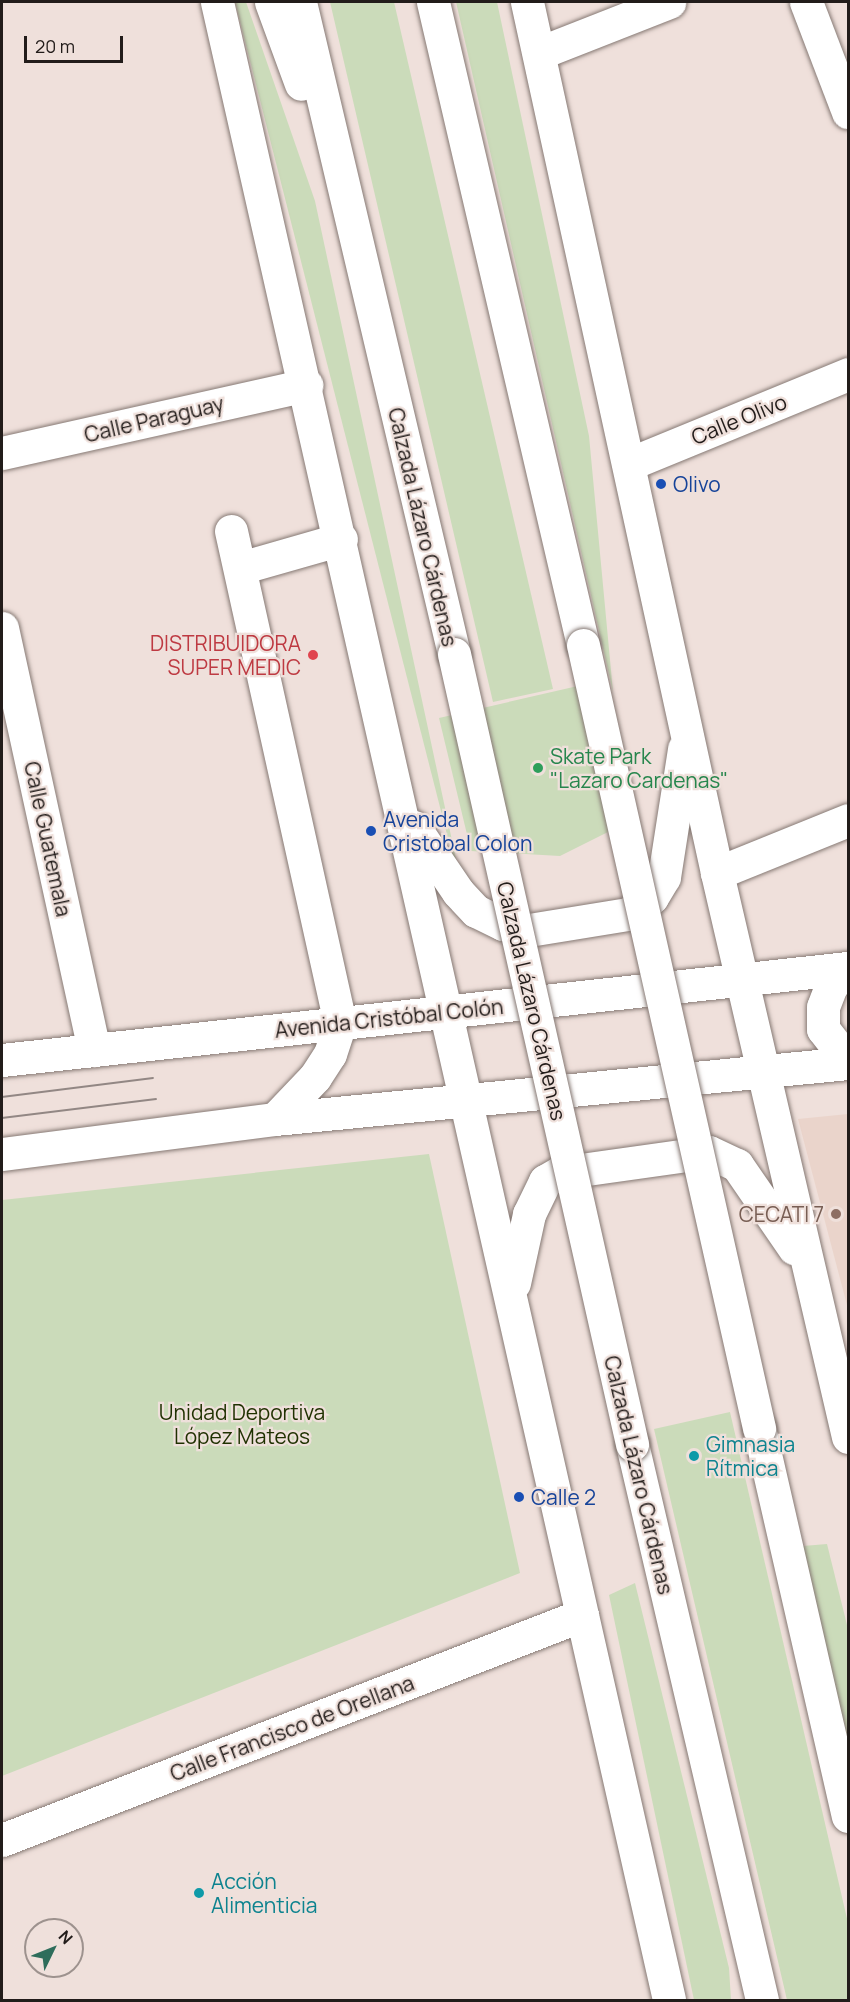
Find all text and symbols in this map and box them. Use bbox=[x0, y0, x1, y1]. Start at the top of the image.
scale bar bbox=[27, 24, 126, 62]
text: 20 m bbox=[35, 34, 75, 58]
street label: Calle Olivo bbox=[688, 388, 790, 450]
street label: Calle Paraguay bbox=[82, 391, 226, 447]
street label: Calzada Lázaro Cárdenas bbox=[383, 405, 463, 649]
place label: Olivo bbox=[673, 471, 721, 497]
marker: Olivo bbox=[654, 477, 668, 491]
place label: DISTRIBUIDORA SUPER MEDIC bbox=[150, 630, 301, 680]
marker: DISTRIBUIDORA SUPER MEDIC bbox=[306, 648, 320, 662]
place label: Skate Park "Lazaro Cardenas" bbox=[550, 743, 728, 793]
street label: Calle Guatemala bbox=[19, 759, 77, 919]
marker: Skate Park "Lazaro Cardenas" bbox=[531, 761, 545, 775]
place label: Avenida Cristobal Colon bbox=[383, 806, 532, 856]
marker: Avenida Cristobal Colon bbox=[364, 824, 378, 838]
street label: Calzada Lázaro Cárdenas bbox=[492, 879, 572, 1123]
street label: Avenida Cristóbal Colón bbox=[273, 993, 505, 1043]
place label: CECATI 7 bbox=[739, 1201, 824, 1227]
marker: CECATI 7 bbox=[829, 1207, 843, 1221]
street label: Calzada Lázaro Cárdenas bbox=[599, 1353, 679, 1597]
park label: Unidad Deportiva López Mateos bbox=[159, 1399, 325, 1449]
place label: Gimnasia Rítmica bbox=[706, 1431, 795, 1481]
marker: Gimnasia Rítmica bbox=[687, 1449, 701, 1463]
place label: Calle 2 bbox=[531, 1484, 596, 1510]
marker: Calle 2 bbox=[512, 1490, 526, 1504]
street label: Calle Francisco de Orellana bbox=[166, 1670, 418, 1786]
place label: Acción Alimenticia bbox=[211, 1868, 317, 1918]
marker: Acción Alimenticia bbox=[192, 1886, 206, 1900]
north arrow bbox=[24, 1918, 84, 1978]
text: N bbox=[54, 1925, 78, 1949]

